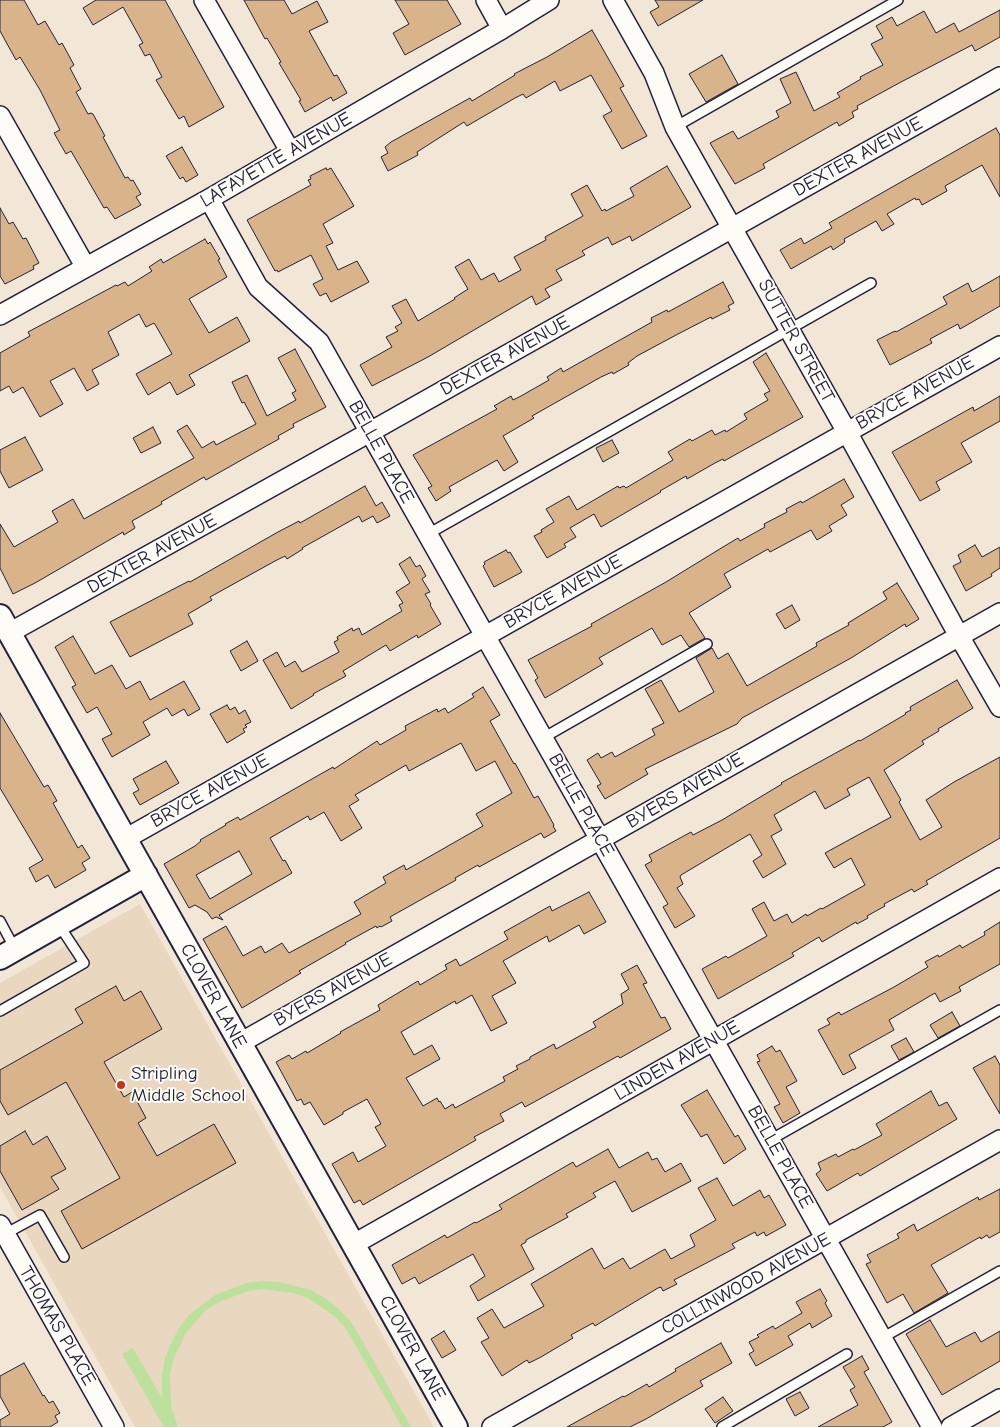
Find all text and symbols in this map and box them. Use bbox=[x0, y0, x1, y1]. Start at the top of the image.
street label: LAFAYETTE AVENUE bbox=[196, 107, 356, 213]
street label: DEXTER AVENUE bbox=[789, 112, 927, 202]
street label: SUTTER STREET bbox=[753, 275, 839, 407]
street label: DEXTER AVENUE bbox=[436, 311, 574, 401]
street label: BRYCE AVENUE bbox=[852, 351, 978, 435]
street label: BELLE PLACE bbox=[343, 396, 419, 508]
street label: DEXTER AVENUE bbox=[83, 509, 221, 599]
street label: BRYCE AVENUE bbox=[500, 550, 626, 634]
street label: BYERS AVENUE bbox=[622, 748, 748, 834]
street label: BRYCE AVENUE bbox=[147, 749, 273, 833]
street label: BELLE PLACE bbox=[543, 749, 619, 861]
street label: CLOVER LANE bbox=[175, 940, 251, 1052]
street label: BYERS AVENUE bbox=[270, 948, 396, 1032]
street label: LINDEN AVENUE bbox=[610, 1016, 744, 1106]
place label: Stripling Middle School bbox=[131, 1063, 245, 1107]
marker: Stripling Middle School bbox=[115, 1079, 127, 1091]
street label: BELLE PLACE bbox=[742, 1101, 818, 1213]
street label: COLLINWOOD AVENUE bbox=[657, 1228, 835, 1340]
street label: THOMAS PLACE bbox=[14, 1262, 100, 1390]
street label: CLOVER LANE bbox=[374, 1292, 450, 1404]

